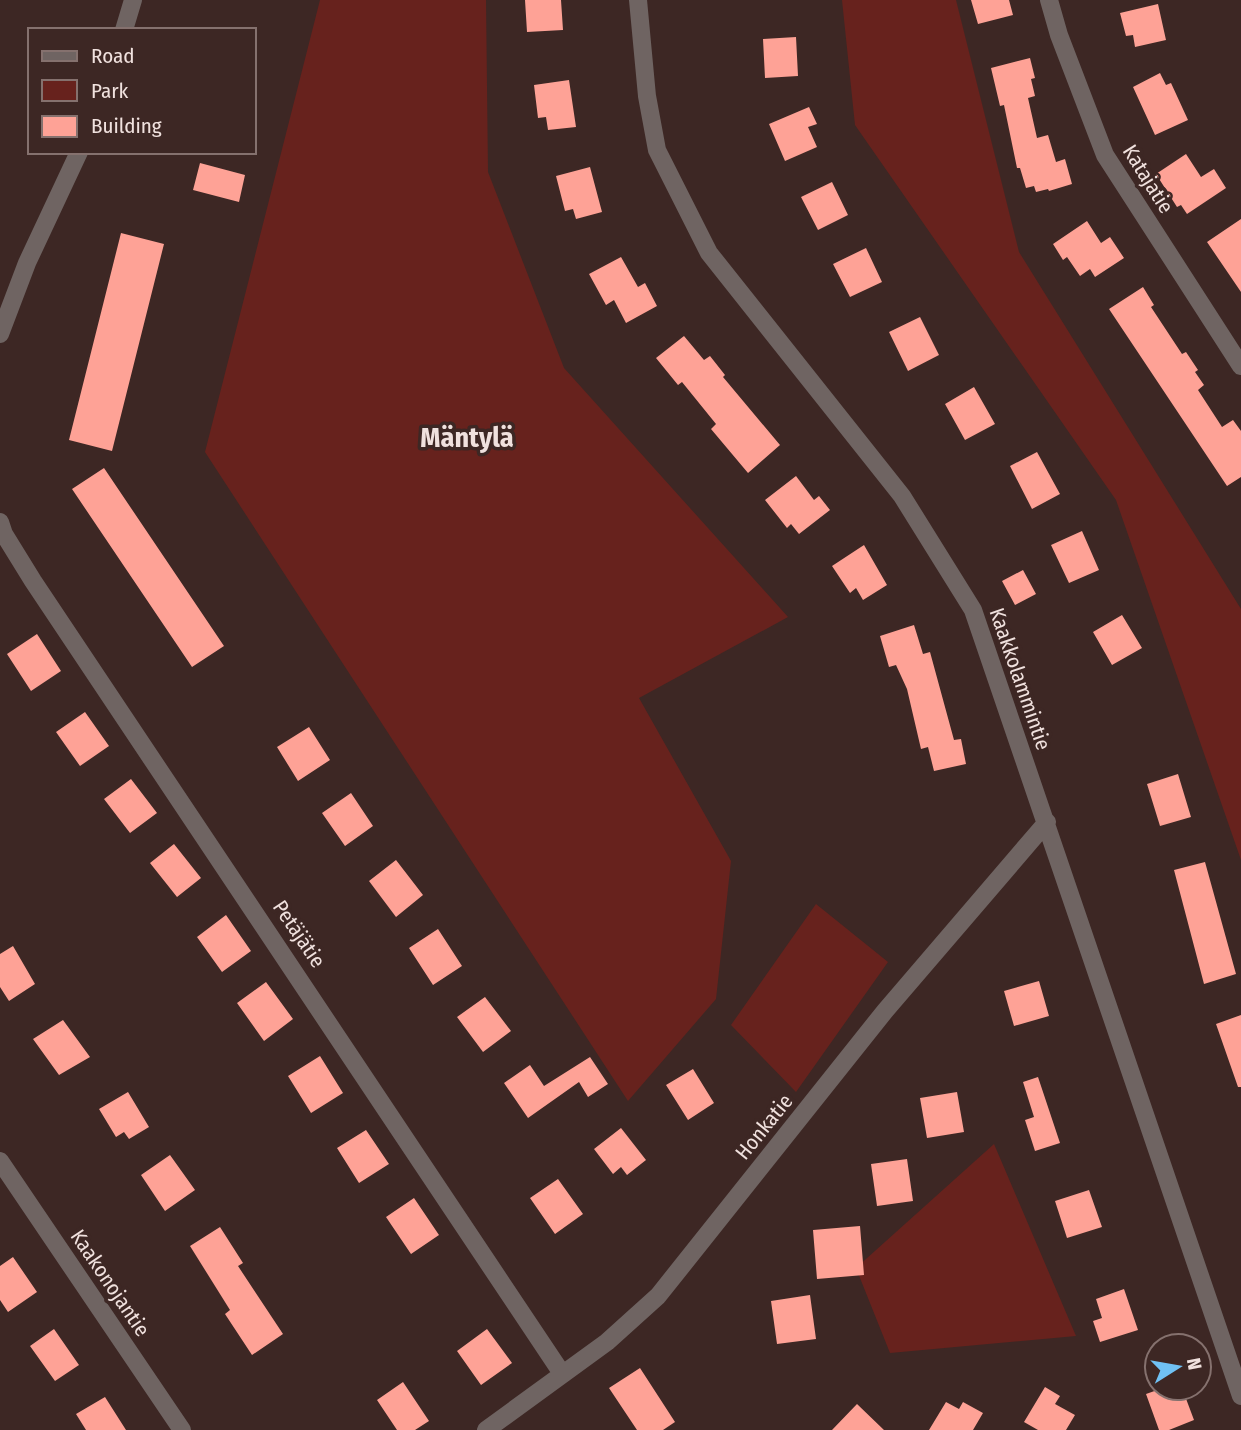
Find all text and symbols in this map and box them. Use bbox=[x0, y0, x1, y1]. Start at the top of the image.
legend bbox=[28, 28, 256, 154]
text: Road bbox=[91, 43, 135, 69]
text: Park bbox=[91, 78, 129, 104]
text: Building bbox=[91, 113, 162, 139]
street label: Katajatie bbox=[1117, 140, 1179, 218]
district label: Mäntylä bbox=[420, 421, 514, 454]
street label: Kaakkolammintie bbox=[983, 604, 1057, 754]
street label: Petäjätie bbox=[267, 895, 331, 973]
street label: Honkatie bbox=[730, 1089, 798, 1165]
street label: Kaakonojantie bbox=[65, 1225, 155, 1341]
north arrow bbox=[1143, 1332, 1213, 1402]
text: N bbox=[1182, 1356, 1207, 1372]

